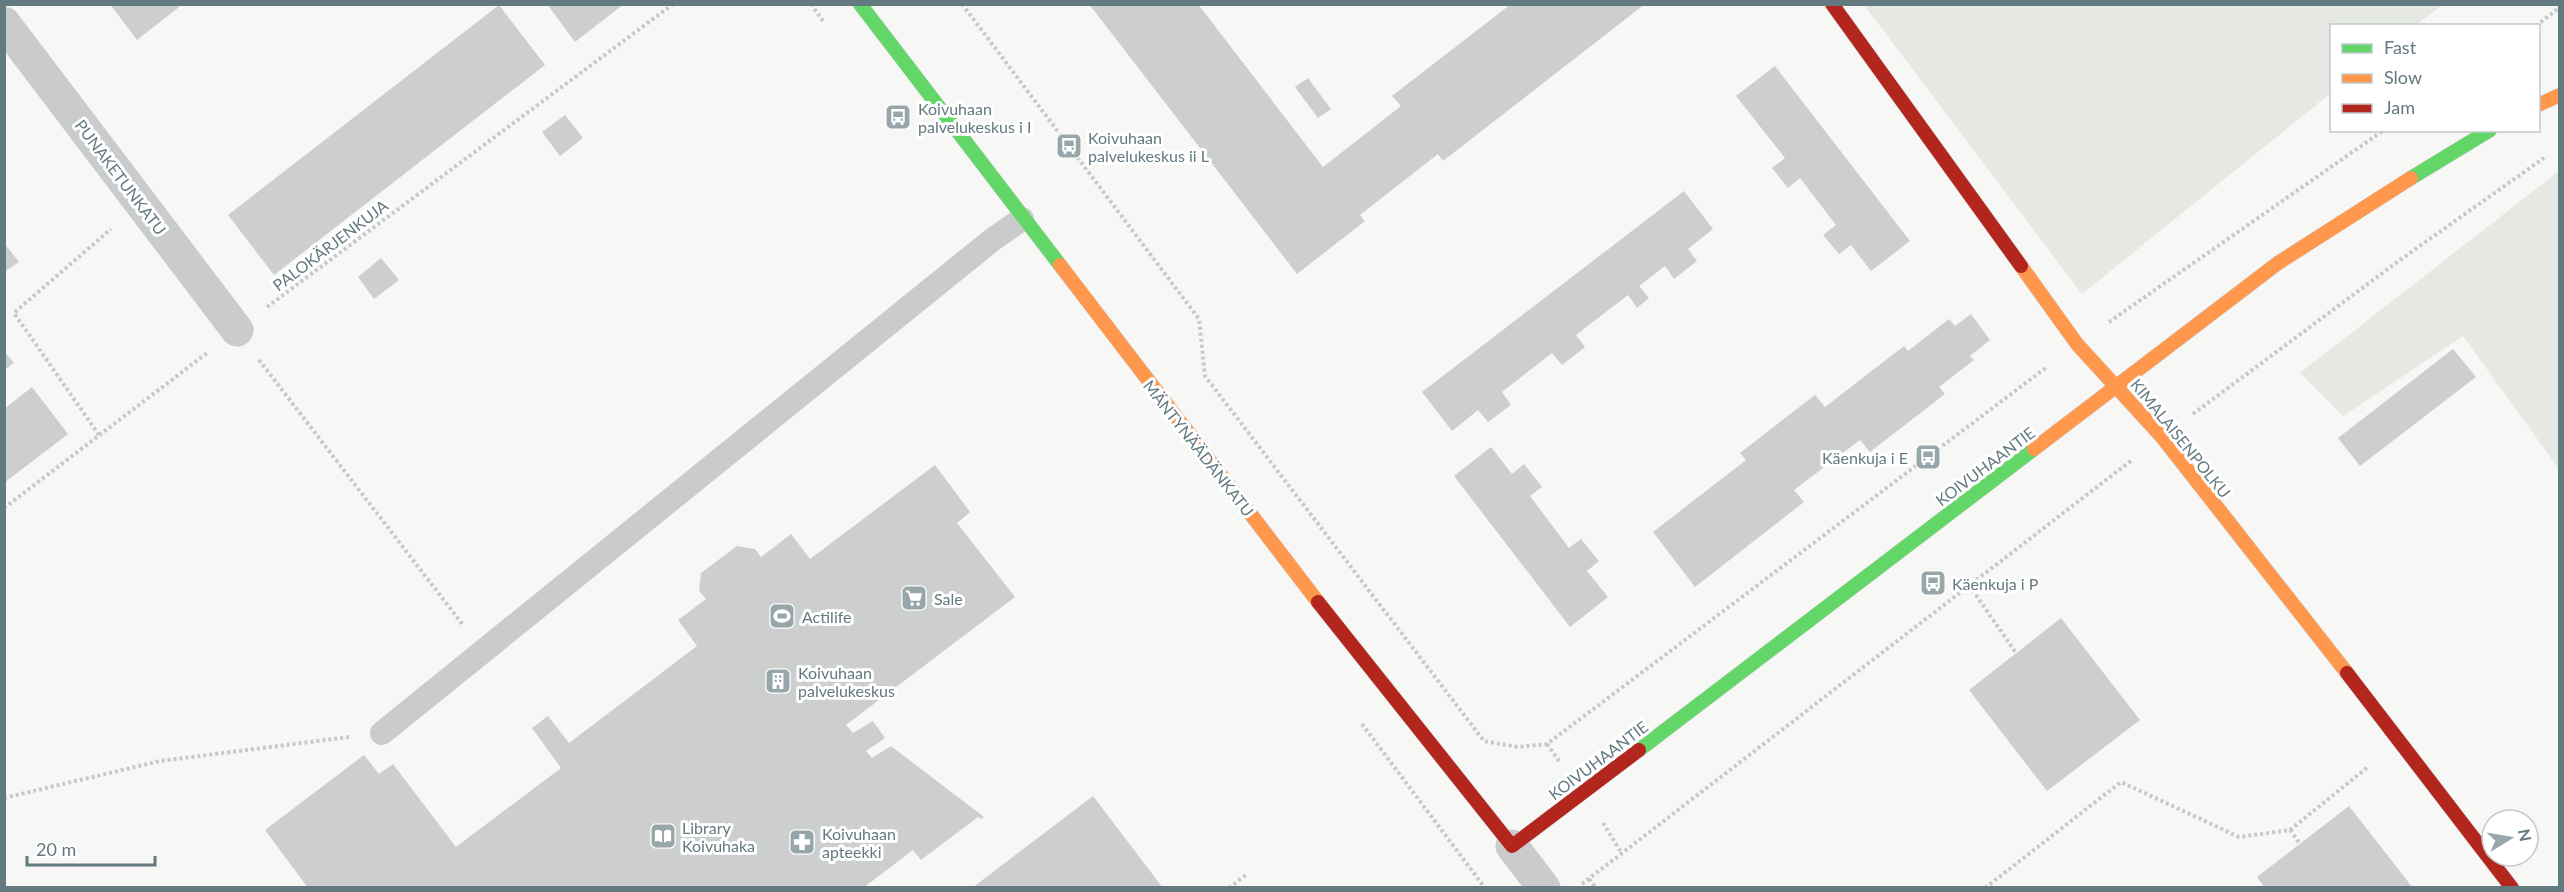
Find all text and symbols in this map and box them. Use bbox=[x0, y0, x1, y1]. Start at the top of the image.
legend bbox=[2330, 24, 2540, 132]
text: Fast bbox=[2384, 36, 2417, 58]
text: Slow bbox=[2384, 66, 2422, 88]
text: Jam bbox=[2384, 96, 2415, 118]
place label: Koivuhaan palvelukeskus i I bbox=[918, 99, 1031, 136]
bus stop icon: Koivuhaan palvelukeskus i I bbox=[883, 102, 913, 132]
street label: PUNAKETUNKATU bbox=[72, 116, 170, 238]
place label: Koivuhaan palvelukeskus ii L bbox=[1088, 128, 1209, 165]
bus stop icon: Koivuhaan palvelukeskus ii L bbox=[1054, 131, 1084, 161]
street label: PALOKÄRJENKUJA bbox=[269, 195, 391, 294]
street label: KIMALAISENPOLKU bbox=[2127, 375, 2235, 501]
street label: MÄNTYNÄÄDÄNKATU bbox=[1140, 376, 1258, 520]
street label: KOIVUHAANTIE bbox=[1932, 423, 2038, 509]
bus stop icon: Käenkuja i E bbox=[1913, 442, 1943, 472]
place label: Käenkuja i E bbox=[1822, 448, 1908, 467]
bus stop icon: Käenkuja i P bbox=[1918, 568, 1948, 598]
place label: Käenkuja i P bbox=[1952, 574, 2039, 593]
supermarket icon: Sale bbox=[899, 583, 929, 613]
place label: Sale bbox=[934, 589, 963, 608]
sports icon: Actilife bbox=[767, 601, 797, 631]
place label: Actilife bbox=[802, 607, 852, 626]
place label: Koivuhaan palvelukeskus bbox=[798, 663, 895, 700]
building icon: Koivuhaan palvelukeskus bbox=[763, 666, 793, 696]
street label: KOIVUHAANTIE bbox=[1545, 717, 1651, 803]
north arrow bbox=[2480, 808, 2540, 868]
place label: Library Koivuhaka bbox=[682, 818, 755, 855]
library icon: Library Koivuhaka bbox=[648, 821, 678, 851]
place label: Koivuhaan apteekki bbox=[822, 824, 896, 861]
pharmacy icon: Koivuhaan apteekki bbox=[787, 827, 817, 857]
text: N bbox=[2515, 827, 2536, 843]
scale bar bbox=[27, 829, 154, 867]
text: 20 m bbox=[36, 838, 76, 860]

